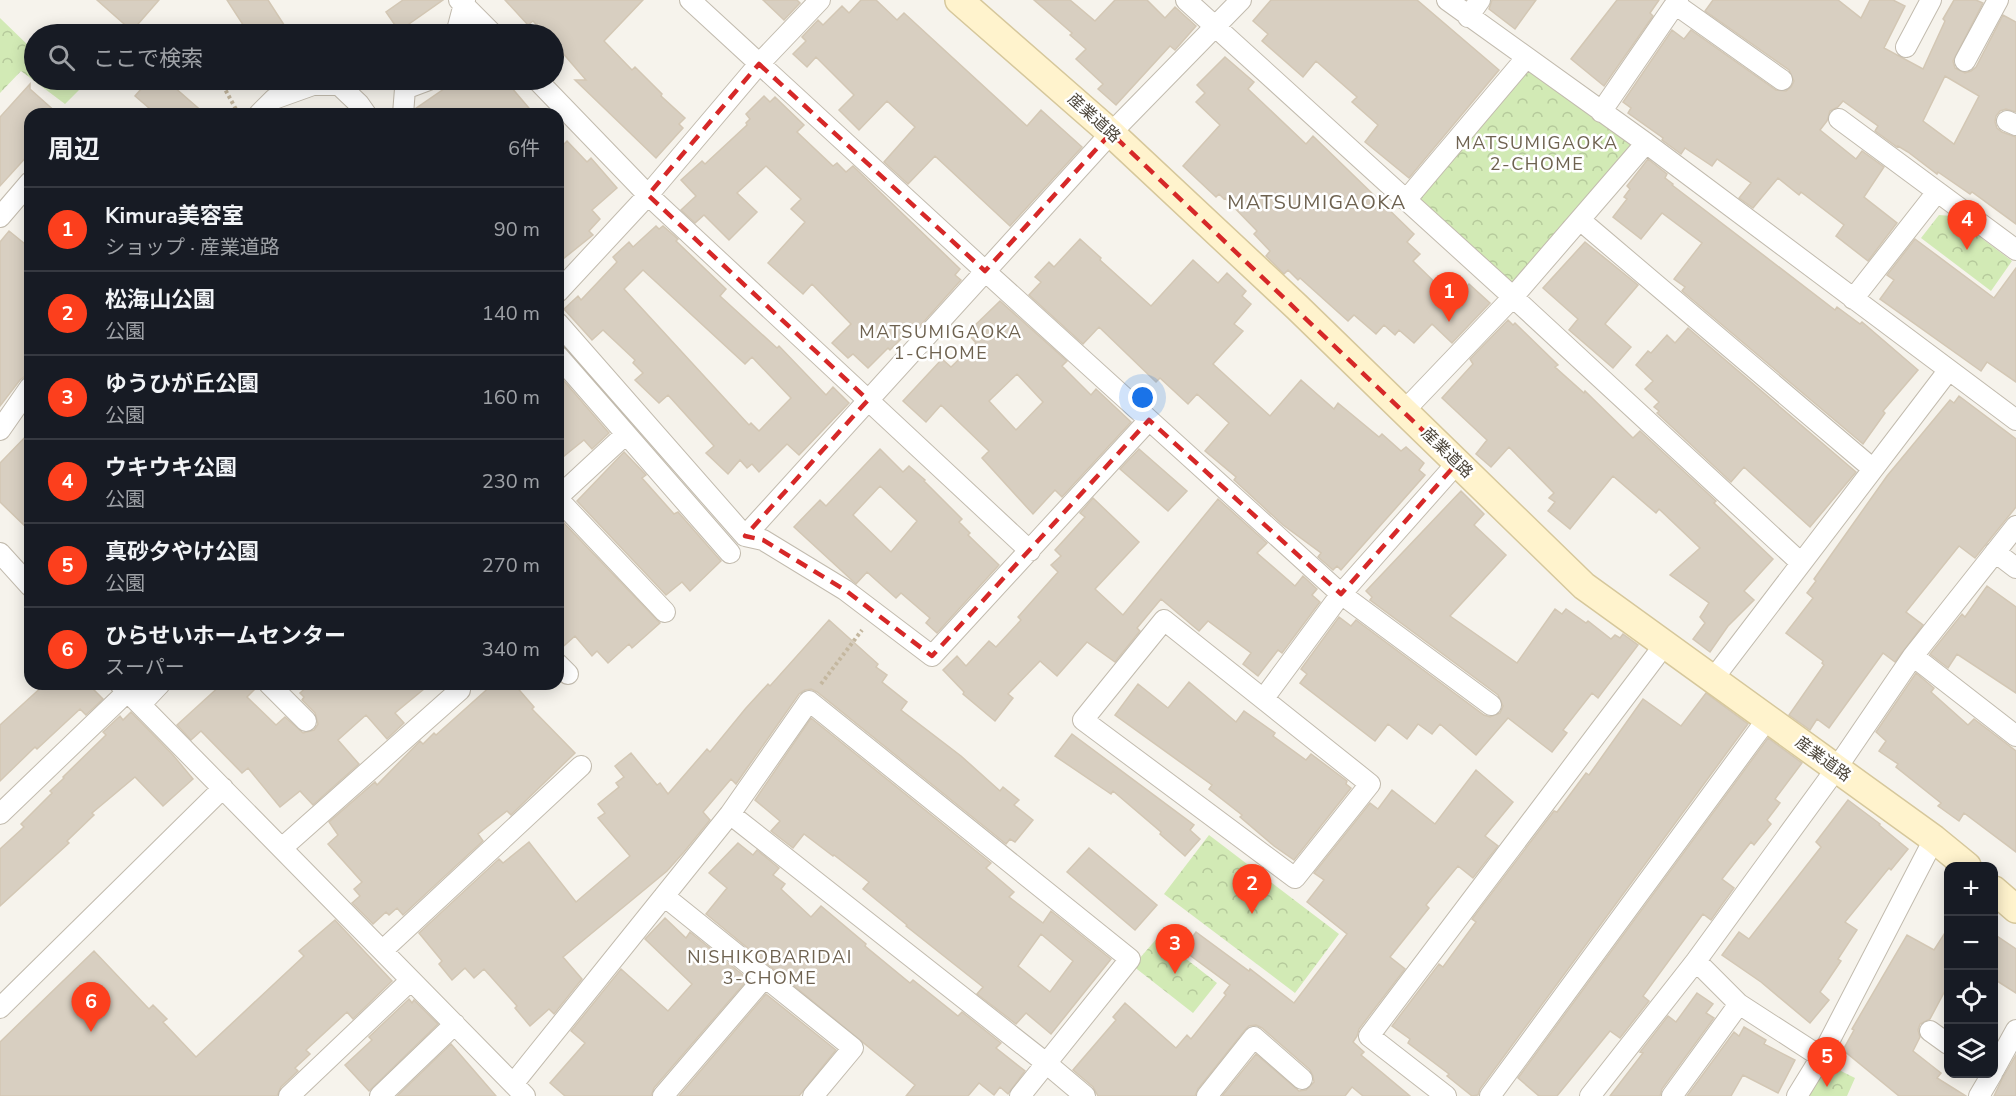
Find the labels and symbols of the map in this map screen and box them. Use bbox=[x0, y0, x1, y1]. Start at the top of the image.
street label: 産業道路 bbox=[1063, 88, 1125, 148]
district label: MATSUMIGAOKA 2-CHOME bbox=[1455, 131, 1619, 176]
district label: MATSUMIGAOKA bbox=[1227, 189, 1407, 216]
pin: 4 bbox=[1948, 200, 1986, 250]
pin: 1 bbox=[1430, 272, 1468, 322]
district label: MATSUMIGAOKA 1-CHOME bbox=[859, 320, 1023, 365]
your location bbox=[1128, 383, 1157, 412]
street label: 産業道路 bbox=[1416, 423, 1478, 483]
street label: 産業道路 bbox=[1791, 731, 1855, 787]
pin: 2 bbox=[1232, 864, 1272, 914]
pin: 3 bbox=[1156, 924, 1194, 974]
district label: NISHIKOBARIDAI 3-CHOME bbox=[687, 945, 853, 990]
pin: 6 bbox=[72, 982, 110, 1032]
pin: 5 bbox=[1808, 1038, 1846, 1087]

